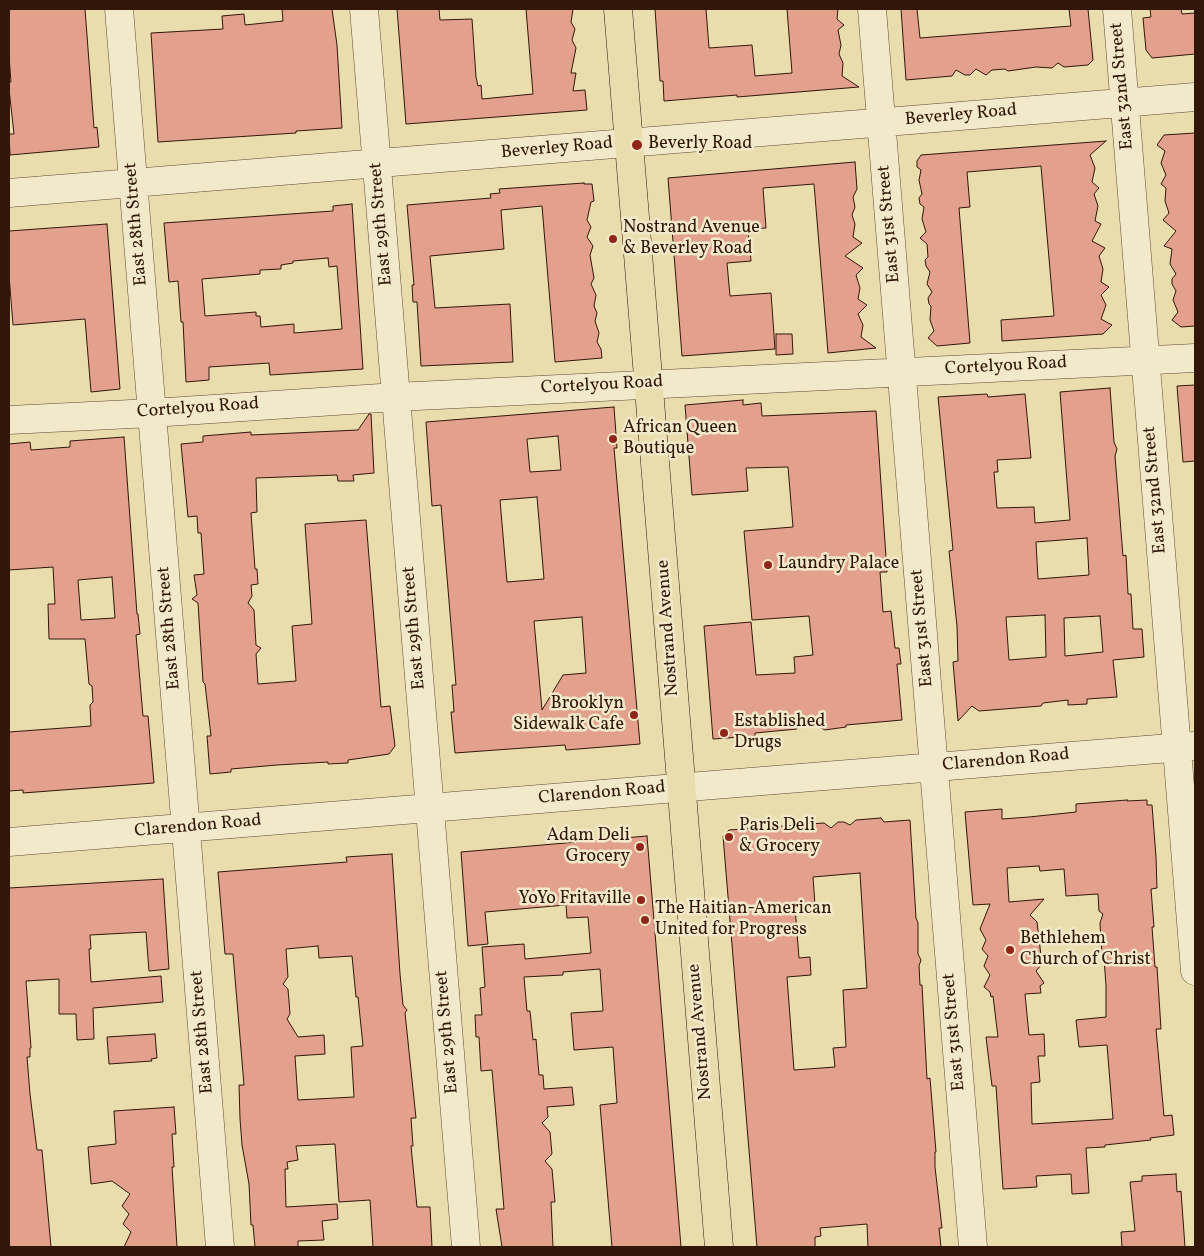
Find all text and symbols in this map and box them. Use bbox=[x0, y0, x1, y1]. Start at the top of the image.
street label: East 32nd Street bbox=[1107, 21, 1139, 151]
street label: Beverley Road bbox=[904, 100, 1018, 132]
street label: Beverley Road bbox=[500, 133, 614, 165]
place label: Beverly Road bbox=[648, 134, 752, 156]
marker: Beverly Road bbox=[630, 138, 644, 152]
street label: East 28th Street bbox=[121, 161, 153, 287]
street label: East 29th Street bbox=[366, 161, 398, 287]
street label: East 31st Street bbox=[874, 164, 906, 284]
place label: Nostrand Avenue & Beverley Road bbox=[623, 218, 760, 260]
marker: Nostrand Avenue & Beverley Road bbox=[607, 233, 619, 245]
street label: Cortelyou Road bbox=[944, 353, 1068, 381]
street label: Cortelyou Road bbox=[540, 372, 664, 400]
street label: Cortelyou Road bbox=[136, 394, 260, 424]
place label: African Queen Boutique bbox=[623, 418, 737, 460]
street label: East 32nd Street bbox=[1140, 425, 1172, 555]
marker: African Queen Boutique bbox=[607, 433, 619, 445]
place label: Laundry Palace bbox=[778, 554, 899, 576]
street label: Nostrand Avenue bbox=[653, 559, 685, 697]
marker: Laundry Palace bbox=[762, 559, 774, 571]
street label: East 28th Street bbox=[154, 565, 186, 691]
street label: East 29th Street bbox=[399, 565, 431, 691]
street label: East 31st Street bbox=[907, 568, 939, 688]
place label: Brooklyn Sidewalk Cafe bbox=[513, 694, 624, 736]
marker: Brooklyn Sidewalk Cafe bbox=[628, 709, 640, 721]
place label: Established Drugs bbox=[734, 712, 825, 754]
marker: Established Drugs bbox=[718, 727, 730, 739]
street label: Clarendon Road bbox=[941, 745, 1071, 777]
street label: Clarendon Road bbox=[537, 778, 667, 810]
street label: Clarendon Road bbox=[133, 811, 263, 843]
place label: Paris Deli & Grocery bbox=[739, 816, 820, 859]
place label: Adam Deli Grocery bbox=[547, 826, 630, 869]
marker: Paris Deli & Grocery bbox=[723, 831, 735, 843]
marker: Adam Deli Grocery bbox=[634, 841, 646, 853]
place label: YoYo Fritaville bbox=[519, 889, 631, 911]
marker: YoYo Fritaville bbox=[635, 894, 647, 906]
place label: The Haitian-American United for Progress bbox=[655, 899, 832, 942]
marker: The Haitian-American United for Progress bbox=[639, 914, 651, 926]
place label: Bethlehem Church of Christ bbox=[1020, 929, 1151, 972]
marker: Bethlehem Church of Christ bbox=[1004, 944, 1016, 956]
street label: Nostrand Avenue bbox=[684, 963, 718, 1101]
street label: East 28th Street bbox=[187, 969, 219, 1095]
street label: East 29th Street bbox=[432, 969, 464, 1095]
street label: East 31st Street bbox=[939, 972, 971, 1092]

